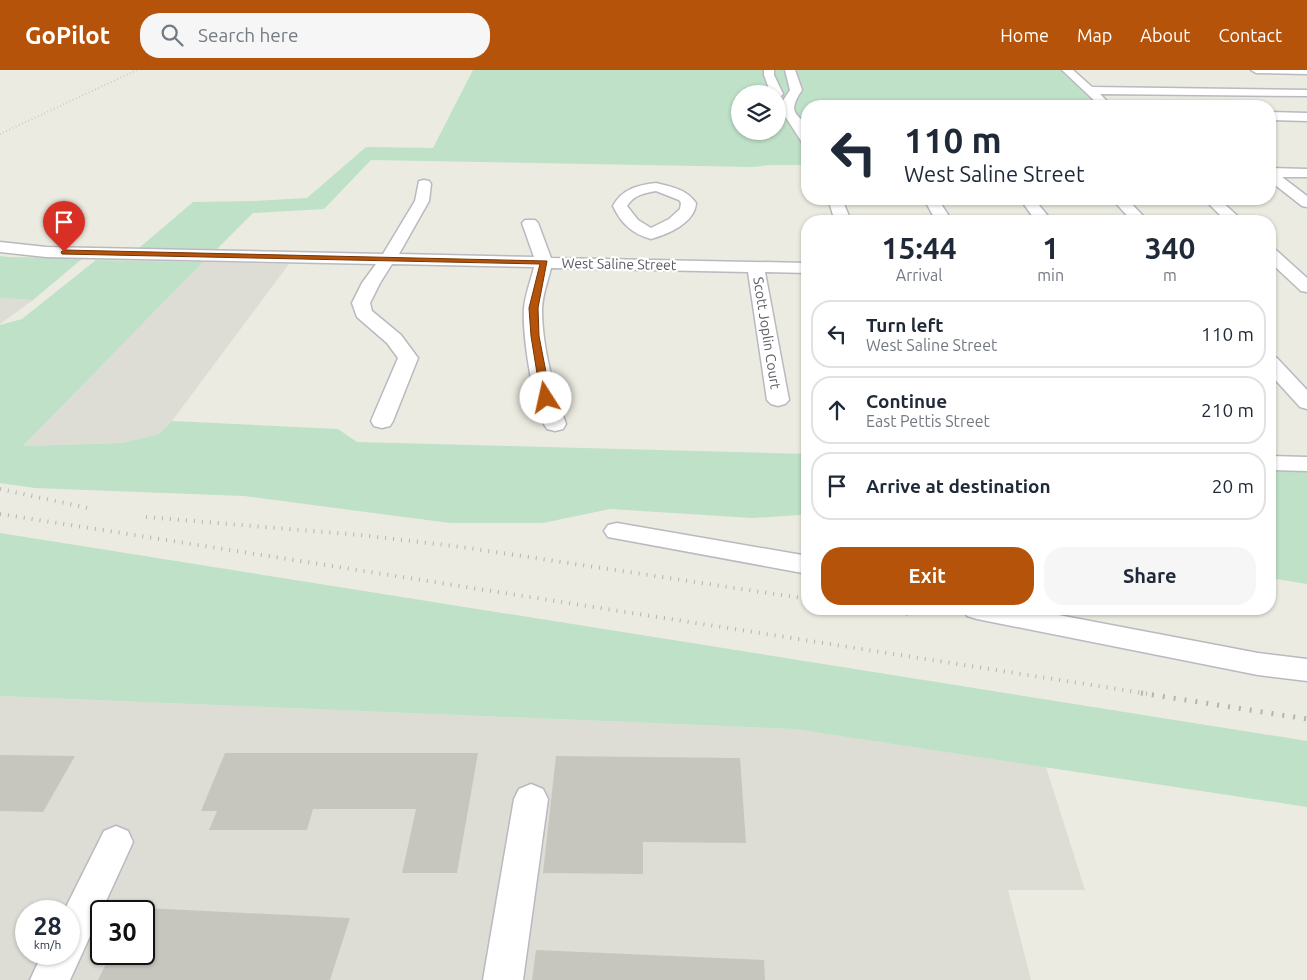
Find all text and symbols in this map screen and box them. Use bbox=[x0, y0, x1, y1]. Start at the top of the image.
search box bbox=[140, 13, 490, 58]
icon: search bbox=[158, 21, 186, 49]
text: GoPilot bbox=[25, 22, 110, 49]
text: Search here bbox=[198, 24, 298, 46]
text: Home bbox=[1000, 25, 1049, 45]
text: Map bbox=[1077, 25, 1112, 45]
text: About bbox=[1140, 25, 1190, 45]
text: Contact bbox=[1218, 25, 1282, 45]
map controls bbox=[731, 85, 786, 140]
button: layers bbox=[731, 85, 786, 140]
icon: left bbox=[821, 120, 886, 185]
text: 110 m bbox=[904, 120, 1002, 160]
text: West Saline Street bbox=[904, 161, 1085, 186]
pin bbox=[43, 201, 85, 252]
icon: arrive bbox=[50, 208, 78, 236]
text: 15:44 bbox=[882, 231, 957, 265]
text: 1 bbox=[1042, 231, 1059, 265]
text: 340 bbox=[1145, 231, 1195, 265]
street label: West Saline Street bbox=[561, 255, 677, 273]
text: Arrival bbox=[896, 266, 942, 284]
text: min bbox=[1037, 266, 1064, 284]
text: m bbox=[1163, 266, 1177, 284]
street label: Scott Joplin Court bbox=[750, 276, 784, 391]
text: Turn left bbox=[866, 314, 944, 336]
icon: left bbox=[823, 320, 851, 348]
text: 110 m bbox=[1201, 323, 1254, 345]
text: West Saline Street bbox=[866, 336, 997, 354]
position arrow bbox=[519, 371, 571, 423]
text: Continue bbox=[866, 390, 947, 412]
icon: ahead bbox=[823, 396, 851, 424]
text: 210 m bbox=[1201, 399, 1254, 421]
text: East Pettis Street bbox=[866, 412, 990, 430]
icon: arrive bbox=[823, 472, 851, 500]
text: Arrive at destination bbox=[866, 475, 1051, 497]
text: 20 m bbox=[1212, 475, 1254, 497]
button: Exit bbox=[821, 547, 1034, 605]
button: Share bbox=[1044, 547, 1256, 605]
speed limit sign: 30 bbox=[90, 900, 155, 965]
text: 28 bbox=[33, 912, 62, 940]
text: km/h bbox=[34, 938, 61, 951]

